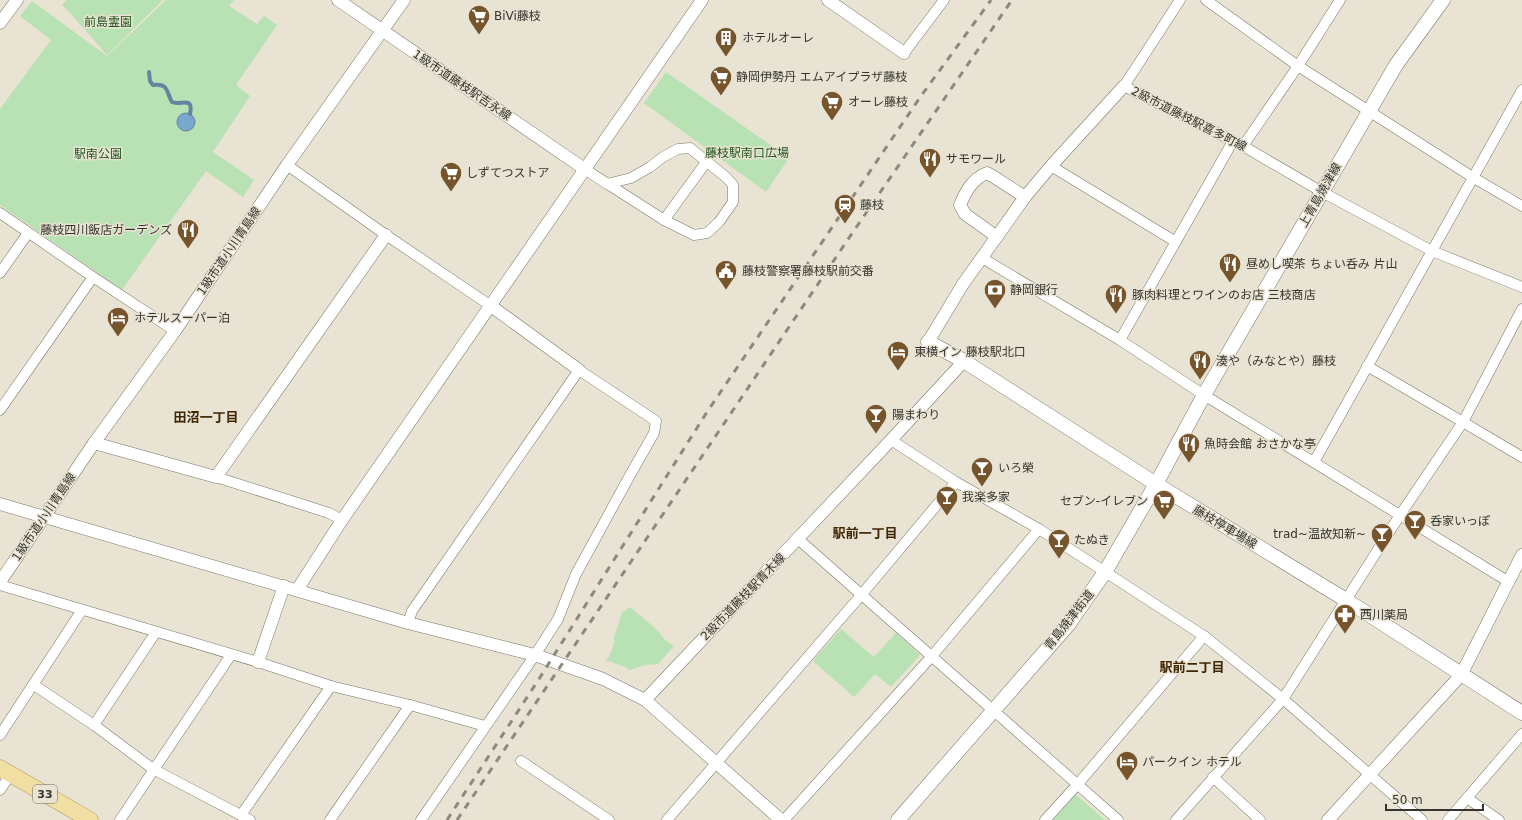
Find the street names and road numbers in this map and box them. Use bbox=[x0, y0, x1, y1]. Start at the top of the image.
street label: 1級市道藤枝駅吉永線 bbox=[410, 47, 514, 123]
street label: 2級市道藤枝駅喜多町線 bbox=[1129, 84, 1249, 154]
street label: 上青島焼津線 bbox=[1296, 160, 1344, 230]
street label: 1級市道小川青島線 bbox=[194, 204, 264, 298]
street label: 1級市道小川青島線 bbox=[9, 470, 79, 564]
street label: 藤枝停車場線 bbox=[1191, 502, 1259, 552]
street label: 2級市道藤枝駅青木線 bbox=[698, 551, 788, 643]
street label: 青島焼津街道 bbox=[1041, 587, 1097, 653]
road number: 33 bbox=[33, 785, 57, 803]

